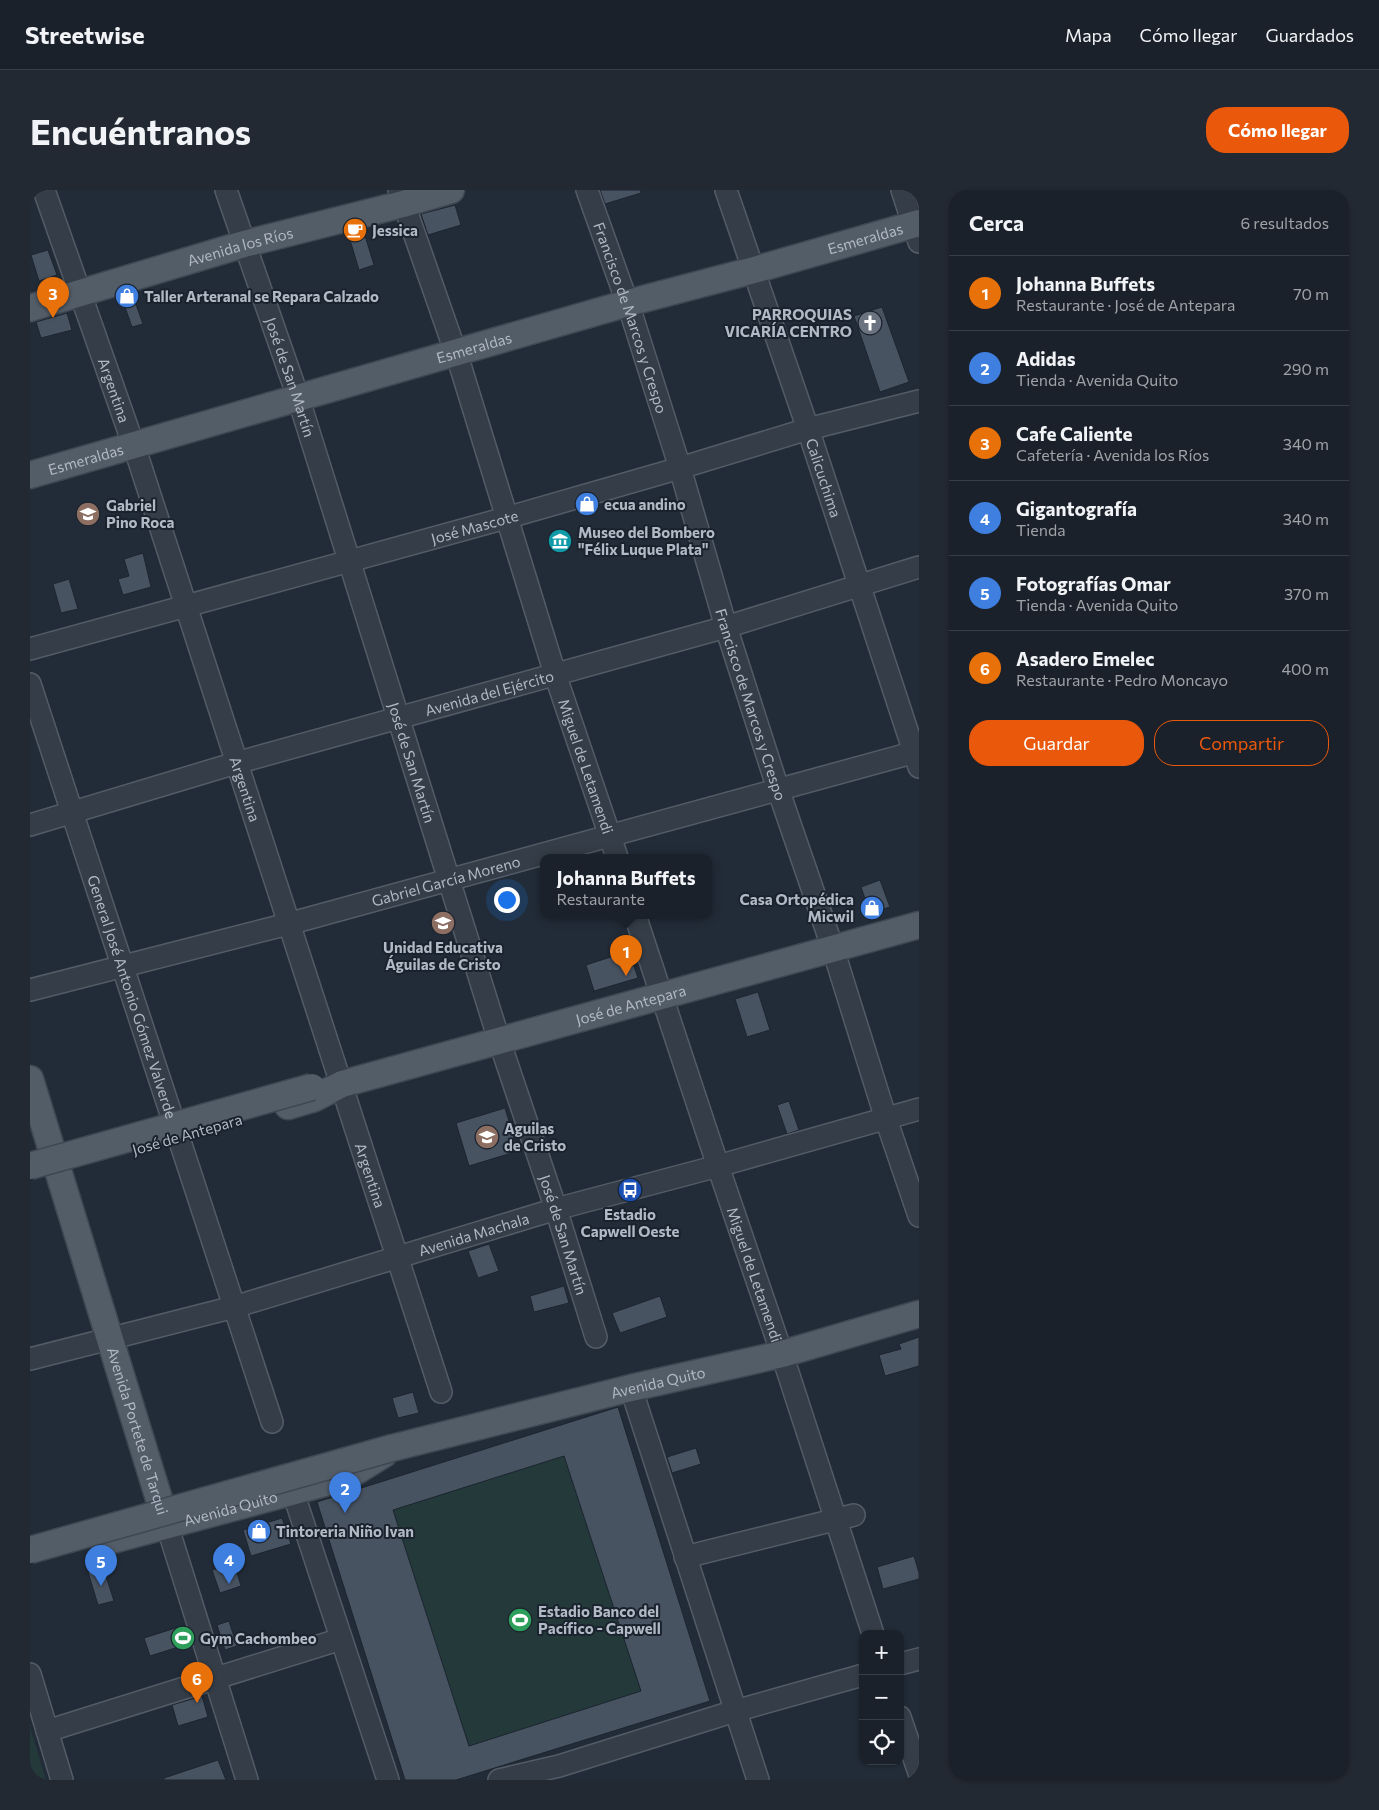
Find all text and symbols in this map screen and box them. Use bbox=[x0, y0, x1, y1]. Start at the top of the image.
text: Streetwise bbox=[25, 20, 145, 49]
text: Mapa bbox=[1065, 24, 1112, 46]
text: Cómo llegar bbox=[1140, 24, 1237, 46]
text: Guardados bbox=[1265, 24, 1354, 46]
button: Cómo llegar bbox=[1206, 107, 1349, 153]
text: Encuéntranos bbox=[30, 109, 251, 152]
text: Cerca bbox=[969, 210, 1024, 235]
text: 6 resultados bbox=[1241, 213, 1329, 232]
cafe icon: Jessica bbox=[342, 217, 368, 243]
street label: Esmeraldas bbox=[825, 219, 905, 258]
street label: Francisco de Marcos y Crespo bbox=[590, 220, 671, 416]
place label: Jessica bbox=[372, 221, 418, 239]
street label: Avenida los Ríos bbox=[185, 223, 295, 269]
text: Johanna Buffets bbox=[1016, 272, 1155, 295]
pin: 3 bbox=[37, 277, 69, 318]
shop icon: Taller Arteranal se Repara Calzado bbox=[114, 283, 140, 309]
text: 1 bbox=[981, 284, 989, 303]
text: 70 m bbox=[1293, 284, 1329, 303]
place label: Taller Arteranal se Repara Calzado bbox=[144, 287, 379, 305]
text: Restaurante · José de Antepara bbox=[1016, 295, 1235, 314]
place label: PARROQUIAS VICARÍA CENTRO bbox=[724, 305, 852, 340]
church icon: PARROQUIAS VICARÍA CENTRO bbox=[857, 310, 883, 336]
street label: José de San Martín bbox=[262, 315, 319, 439]
street label: Esmeraldas bbox=[434, 328, 514, 367]
text: Adidas bbox=[1016, 347, 1076, 370]
street label: Argentina bbox=[95, 355, 134, 425]
text: 2 bbox=[980, 359, 990, 378]
text: 290 m bbox=[1283, 359, 1329, 378]
text: Tienda · Avenida Quito bbox=[1016, 370, 1178, 389]
text: Cafe Caliente bbox=[1016, 422, 1133, 445]
text: 3 bbox=[980, 434, 990, 453]
text: 340 m bbox=[1283, 434, 1329, 453]
street label: Calicuchima bbox=[803, 436, 845, 520]
street label: Esmeraldas bbox=[46, 440, 126, 478]
text: Cafetería · Avenida los Ríos bbox=[1016, 445, 1209, 464]
shop icon: ecua andino bbox=[574, 491, 600, 517]
place label: ecua andino bbox=[604, 495, 686, 513]
place label: Gabriel Pino Roca bbox=[106, 496, 174, 531]
text: Gigantografía bbox=[1016, 497, 1137, 520]
school or university icon: Gabriel Pino Roca bbox=[75, 501, 101, 527]
street label: José Mascote bbox=[429, 506, 520, 547]
text: 4 bbox=[980, 509, 990, 528]
text: 340 m bbox=[1283, 509, 1329, 528]
text: Tienda bbox=[1016, 520, 1066, 539]
place label: Museo del Bombero "Félix Luque Plata" bbox=[578, 523, 715, 558]
museum icon: Museo del Bombero "Félix Luque Plata" bbox=[547, 528, 573, 554]
text: Fotografías Omar bbox=[1016, 572, 1171, 595]
text: 5 bbox=[980, 584, 990, 603]
text: 370 m bbox=[1284, 584, 1329, 603]
text: Tienda · Avenida Quito bbox=[1016, 595, 1178, 614]
street label: Francisco de Marcos y Crespo bbox=[712, 606, 790, 803]
text: Asadero Emelec bbox=[1016, 647, 1155, 670]
text: 6 bbox=[980, 659, 990, 678]
text: 400 m bbox=[1281, 659, 1329, 678]
street label: Avenida del Ejército bbox=[423, 666, 556, 719]
text: Restaurante · Pedro Moncayo bbox=[1016, 670, 1228, 689]
street label: Miguel de Letamendi bbox=[555, 696, 617, 836]
street label: José de San Martín bbox=[385, 700, 439, 825]
button: Guardar bbox=[969, 720, 1144, 766]
button: Compartir bbox=[1154, 720, 1329, 766]
street label: Argentina bbox=[226, 754, 264, 824]
street label: Gabriel García Moreno bbox=[370, 852, 522, 910]
popup bbox=[540, 854, 712, 919]
text: Johanna Buffets bbox=[556, 866, 696, 889]
street label: General José Antonio Gómez Valverde bbox=[84, 873, 181, 1121]
your location bbox=[494, 887, 520, 913]
text: Restaurante bbox=[556, 889, 645, 908]
place label: Casa Ortopédica Micwil bbox=[740, 890, 854, 925]
shop icon: Casa Ortopédica Micwil bbox=[859, 895, 885, 921]
school or university icon: Unidad Educativa Águilas de Cristo bbox=[430, 910, 456, 936]
pin: 1 bbox=[610, 935, 642, 976]
place label: Unidad Educativa Águilas de Cristo bbox=[383, 938, 503, 973]
street label: José de Antepara bbox=[573, 981, 688, 1028]
street label: José de Antepara bbox=[130, 1110, 244, 1158]
place label: Aguilas de Cristo bbox=[504, 1119, 566, 1154]
school or university icon: Aguilas de Cristo bbox=[474, 1124, 500, 1150]
street label: Argentina bbox=[352, 1140, 390, 1210]
street label: José de San Martín bbox=[536, 1172, 591, 1297]
bus stop icon: Estadio Capwell Oeste bbox=[617, 1177, 643, 1203]
place label: Estadio Capwell Oeste bbox=[580, 1205, 680, 1240]
street label: Miguel de Letamendi bbox=[724, 1205, 786, 1344]
street label: Avenida Machala bbox=[416, 1209, 531, 1259]
street label: Avenida Portete de Tarqui bbox=[104, 1345, 172, 1517]
street label: Avenida Quito bbox=[609, 1363, 707, 1402]
pin: 2 bbox=[329, 1472, 361, 1513]
street label: Avenida Quito bbox=[182, 1487, 280, 1529]
shop icon: Tintoreria Niño Ivan bbox=[246, 1518, 272, 1544]
place label: Tintoreria Niño Ivan bbox=[276, 1522, 414, 1540]
pin: 4 bbox=[213, 1543, 245, 1584]
pin: 5 bbox=[85, 1545, 117, 1586]
place label: Estadio Banco del Pacífico - Capwell bbox=[538, 1602, 661, 1637]
sports icon: Estadio Banco del Pacífico - Capwell bbox=[507, 1607, 533, 1633]
sports icon: Gym Cachombeo bbox=[170, 1625, 196, 1651]
place label: Gym Cachombeo bbox=[200, 1629, 317, 1647]
map controls bbox=[859, 1630, 904, 1765]
button: + bbox=[859, 1630, 904, 1675]
pin: 6 bbox=[181, 1662, 213, 1703]
button: − bbox=[859, 1675, 904, 1720]
button: locate bbox=[859, 1720, 904, 1765]

